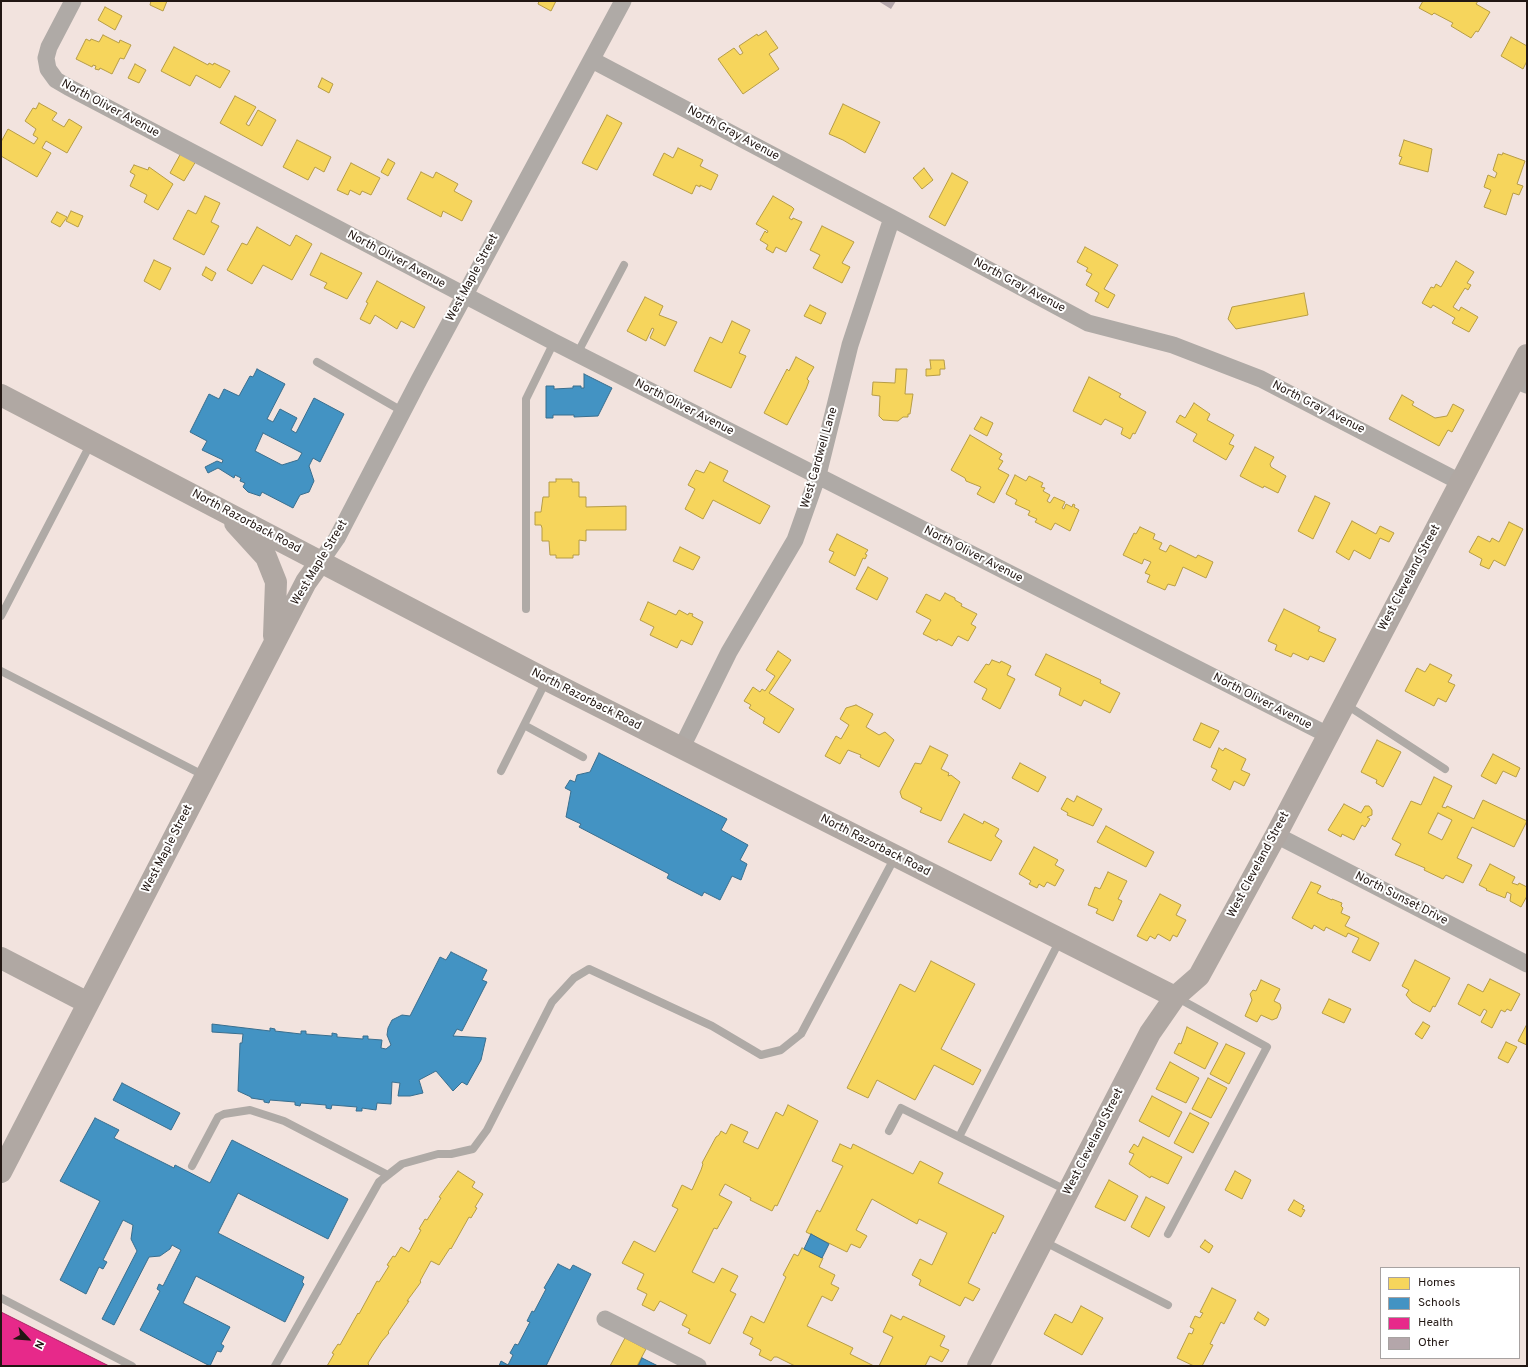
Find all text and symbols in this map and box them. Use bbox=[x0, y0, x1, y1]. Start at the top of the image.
street label: North Oliver Avenue bbox=[58, 77, 162, 141]
street label: North Gray Avenue bbox=[685, 104, 781, 164]
street label: North Oliver Avenue bbox=[344, 228, 448, 292]
street label: West Maple Street bbox=[444, 232, 502, 324]
street label: North Gray Avenue bbox=[971, 256, 1067, 316]
street label: North Oliver Avenue bbox=[632, 377, 736, 439]
street label: North Gray Avenue bbox=[1269, 378, 1367, 438]
street label: West Cardwell Lane bbox=[799, 406, 841, 510]
street label: North Razorback Road bbox=[189, 487, 303, 557]
street label: West Maple Street bbox=[289, 518, 351, 608]
street label: West Cleveland Street bbox=[1376, 523, 1444, 633]
street label: North Oliver Avenue bbox=[921, 524, 1025, 586]
street label: North Razorback Road bbox=[529, 666, 643, 734]
street label: North Oliver Avenue bbox=[1210, 671, 1314, 733]
street label: West Maple Street bbox=[140, 803, 196, 895]
street label: West Cleveland Street bbox=[1225, 810, 1293, 920]
street label: North Razorback Road bbox=[818, 812, 932, 880]
street label: North Sunset Drive bbox=[1352, 869, 1450, 929]
street label: West Cleveland Street bbox=[1061, 1086, 1127, 1198]
legend bbox=[1380, 1267, 1520, 1359]
text: Homes bbox=[1418, 1275, 1455, 1291]
text: Schools bbox=[1418, 1295, 1460, 1311]
text: Health bbox=[1418, 1315, 1453, 1331]
north arrow bbox=[8, 1319, 48, 1359]
text: Other bbox=[1418, 1335, 1449, 1351]
text: N bbox=[31, 1338, 47, 1351]

